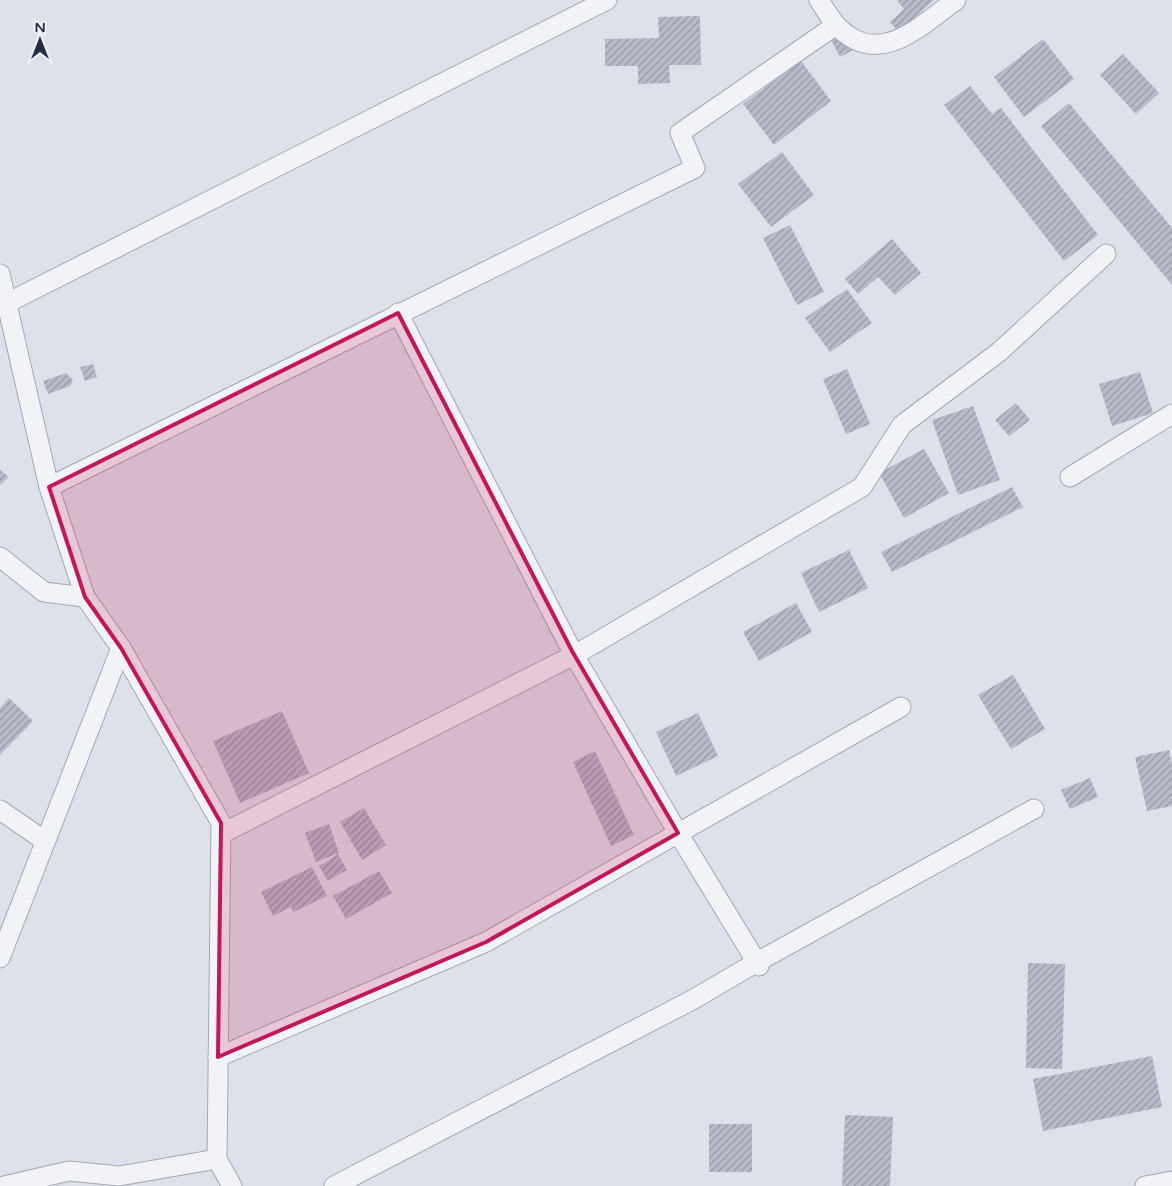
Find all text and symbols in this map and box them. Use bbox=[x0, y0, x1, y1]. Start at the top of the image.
north arrow bbox=[15, 15, 65, 65]
text: N bbox=[34, 19, 46, 36]

